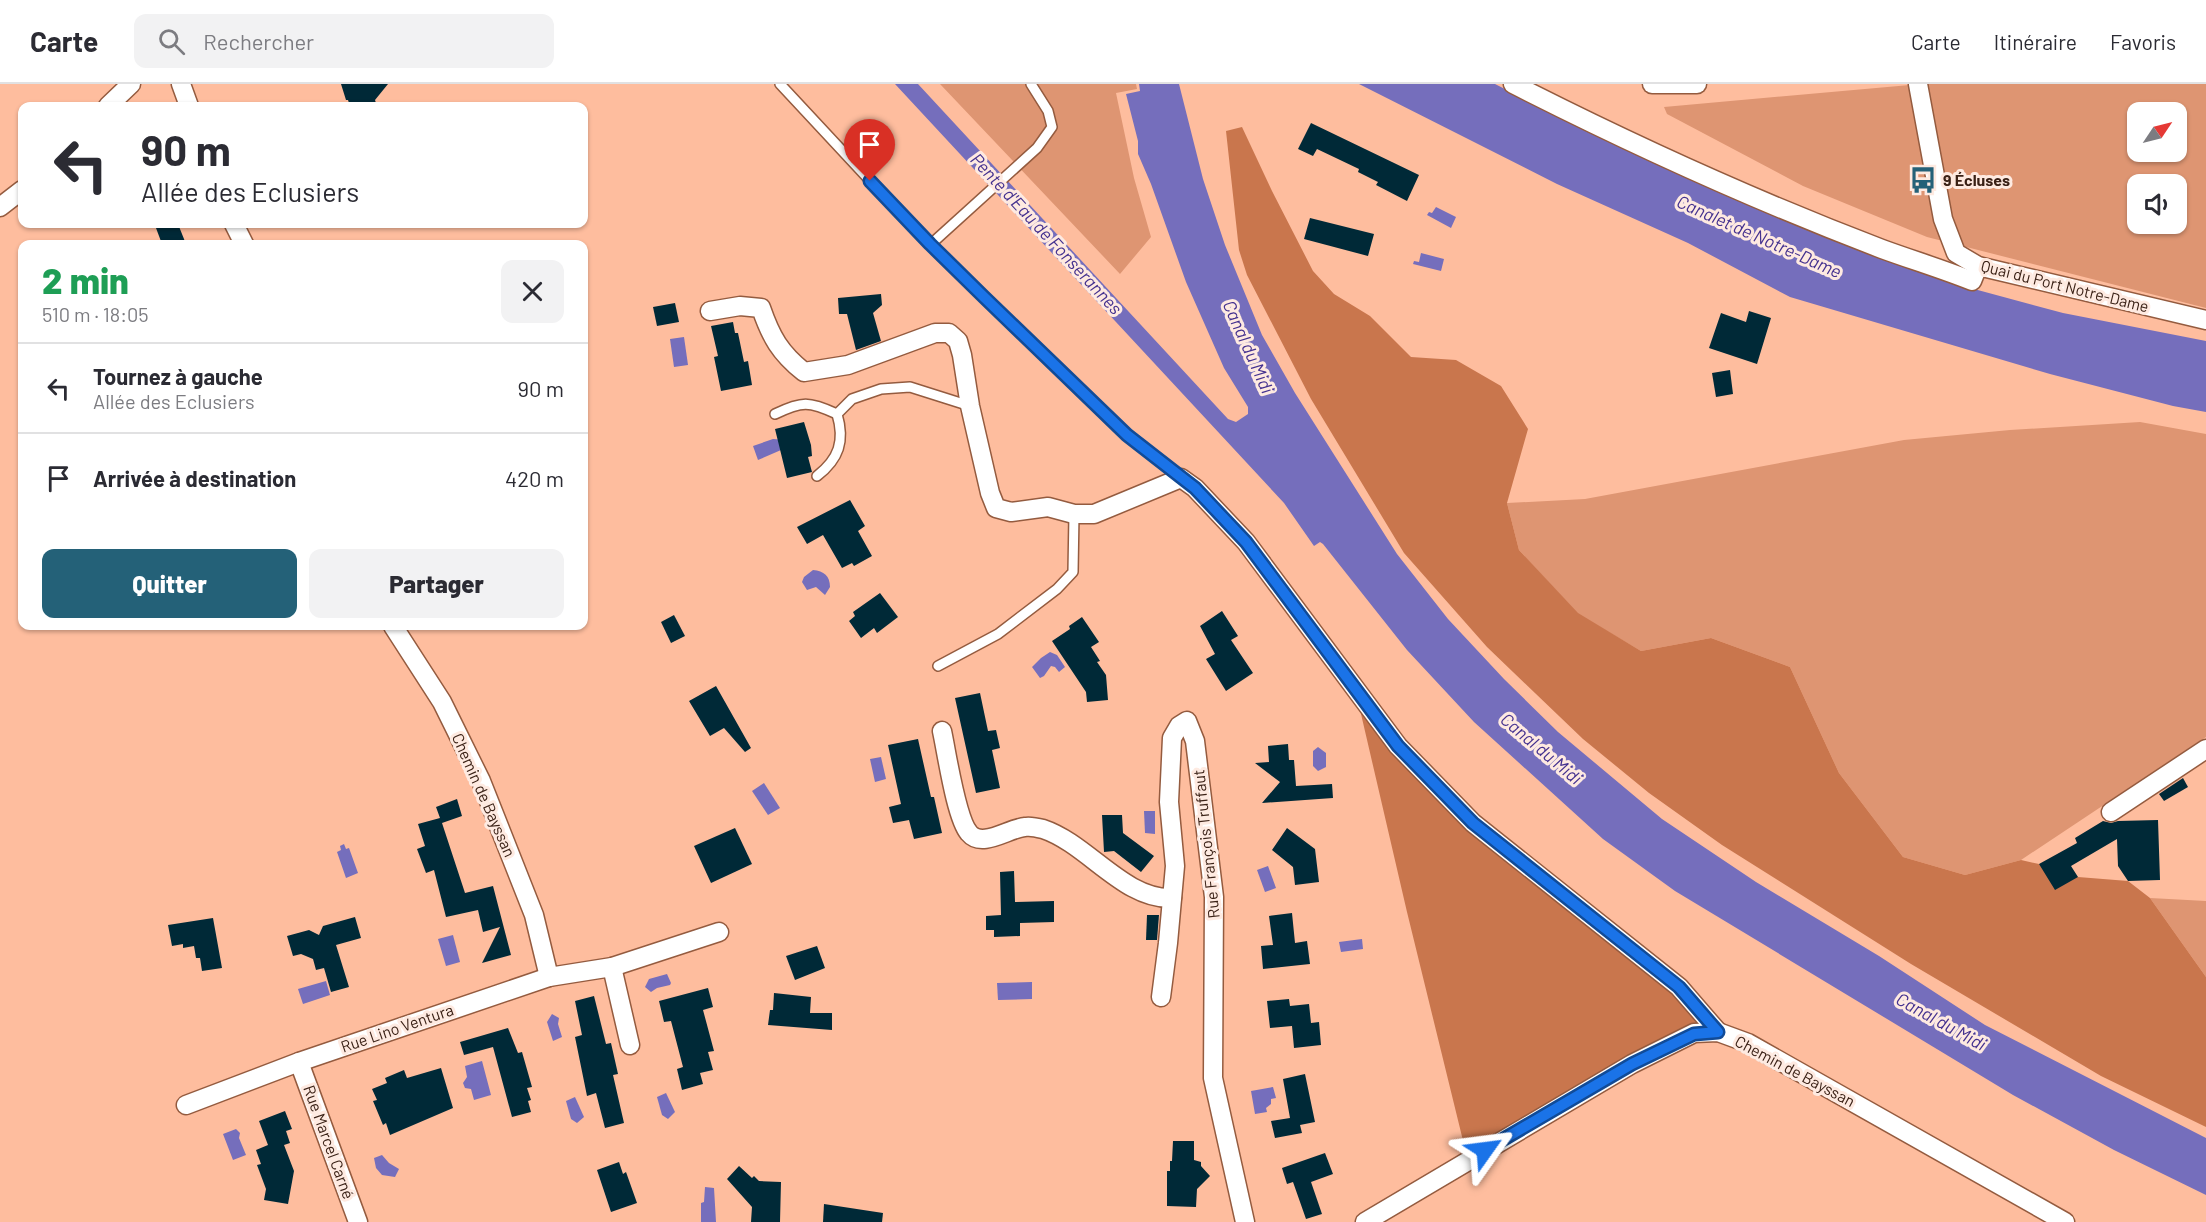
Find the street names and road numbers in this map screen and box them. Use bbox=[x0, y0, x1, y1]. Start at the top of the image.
street label: Quai du Port Notre-Dame bbox=[1979, 255, 2151, 316]
street label: Chemin de Bayssan bbox=[449, 730, 520, 860]
street label: Rue François Truffaut bbox=[1188, 769, 1223, 920]
street label: Rue Lino Ventura bbox=[338, 999, 456, 1056]
street label: Chemin de Bayssan bbox=[1732, 1031, 1859, 1110]
street label: Rue Marcel Carné bbox=[300, 1082, 359, 1201]

